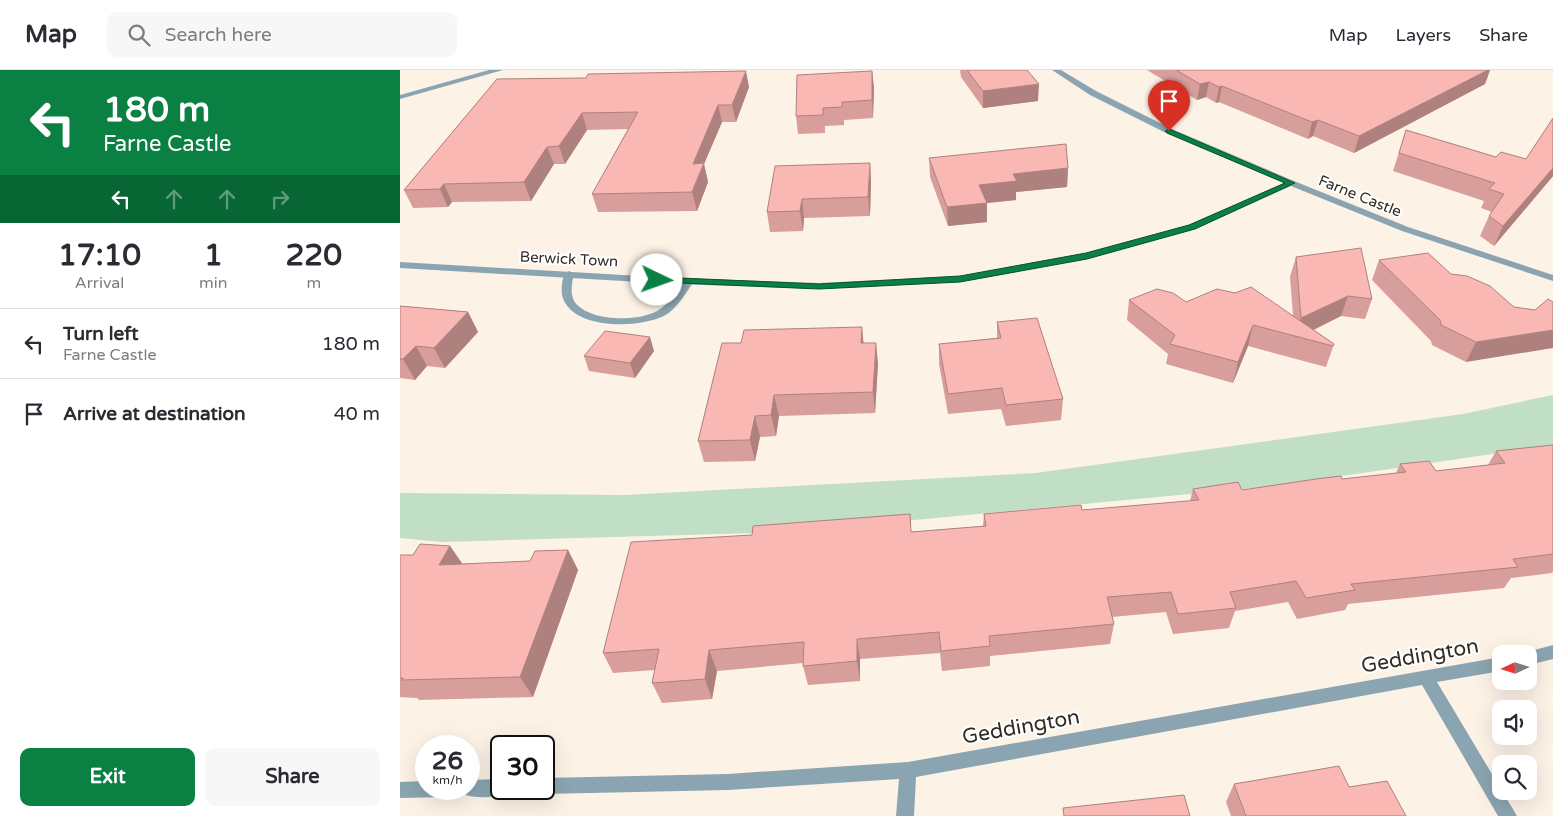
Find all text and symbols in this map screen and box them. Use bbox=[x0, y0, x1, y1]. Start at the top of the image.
search box bbox=[107, 12, 457, 57]
text: Map bbox=[25, 20, 77, 49]
icon: search bbox=[125, 21, 153, 49]
text: Search here bbox=[165, 24, 272, 46]
text: Map bbox=[1329, 24, 1368, 46]
text: Layers bbox=[1396, 24, 1451, 46]
text: Share bbox=[1479, 24, 1528, 46]
pin bbox=[1148, 80, 1190, 131]
icon: arrive bbox=[1155, 87, 1183, 115]
text: 180 m bbox=[103, 89, 210, 131]
icon: left bbox=[20, 90, 85, 155]
text: Farne Castle bbox=[103, 131, 232, 157]
street label: Farne Castle bbox=[1316, 171, 1404, 221]
icon: left bbox=[107, 185, 135, 213]
icon: ahead bbox=[160, 185, 188, 213]
icon: ahead bbox=[213, 185, 241, 213]
icon: right bbox=[266, 185, 294, 213]
text: 17:10 bbox=[58, 237, 141, 274]
text: 1 bbox=[204, 237, 223, 274]
text: 220 bbox=[286, 237, 342, 274]
street label: Berwick Town bbox=[519, 247, 619, 271]
position arrow bbox=[630, 253, 682, 305]
text: Arrival bbox=[75, 273, 124, 293]
text: min bbox=[199, 273, 228, 293]
text: m bbox=[306, 273, 321, 293]
text: Turn left bbox=[63, 323, 139, 345]
icon: left bbox=[20, 330, 48, 358]
text: 180 m bbox=[322, 333, 380, 355]
text: Farne Castle bbox=[63, 345, 156, 365]
icon: arrive bbox=[20, 400, 48, 428]
text: Arrive at destination bbox=[63, 403, 246, 425]
text: 40 m bbox=[334, 403, 380, 425]
street label: Geddington bbox=[1359, 633, 1481, 679]
north arrow bbox=[1492, 645, 1538, 690]
map controls bbox=[1492, 645, 1537, 800]
button: sound bbox=[1492, 700, 1537, 745]
street label: Geddington bbox=[960, 704, 1082, 750]
speed limit sign: 30 bbox=[490, 735, 555, 800]
text: 26 bbox=[432, 746, 463, 776]
button: Exit bbox=[20, 748, 195, 806]
button: Share bbox=[205, 748, 380, 806]
button: search bbox=[1492, 755, 1537, 800]
text: km/h bbox=[432, 773, 463, 787]

